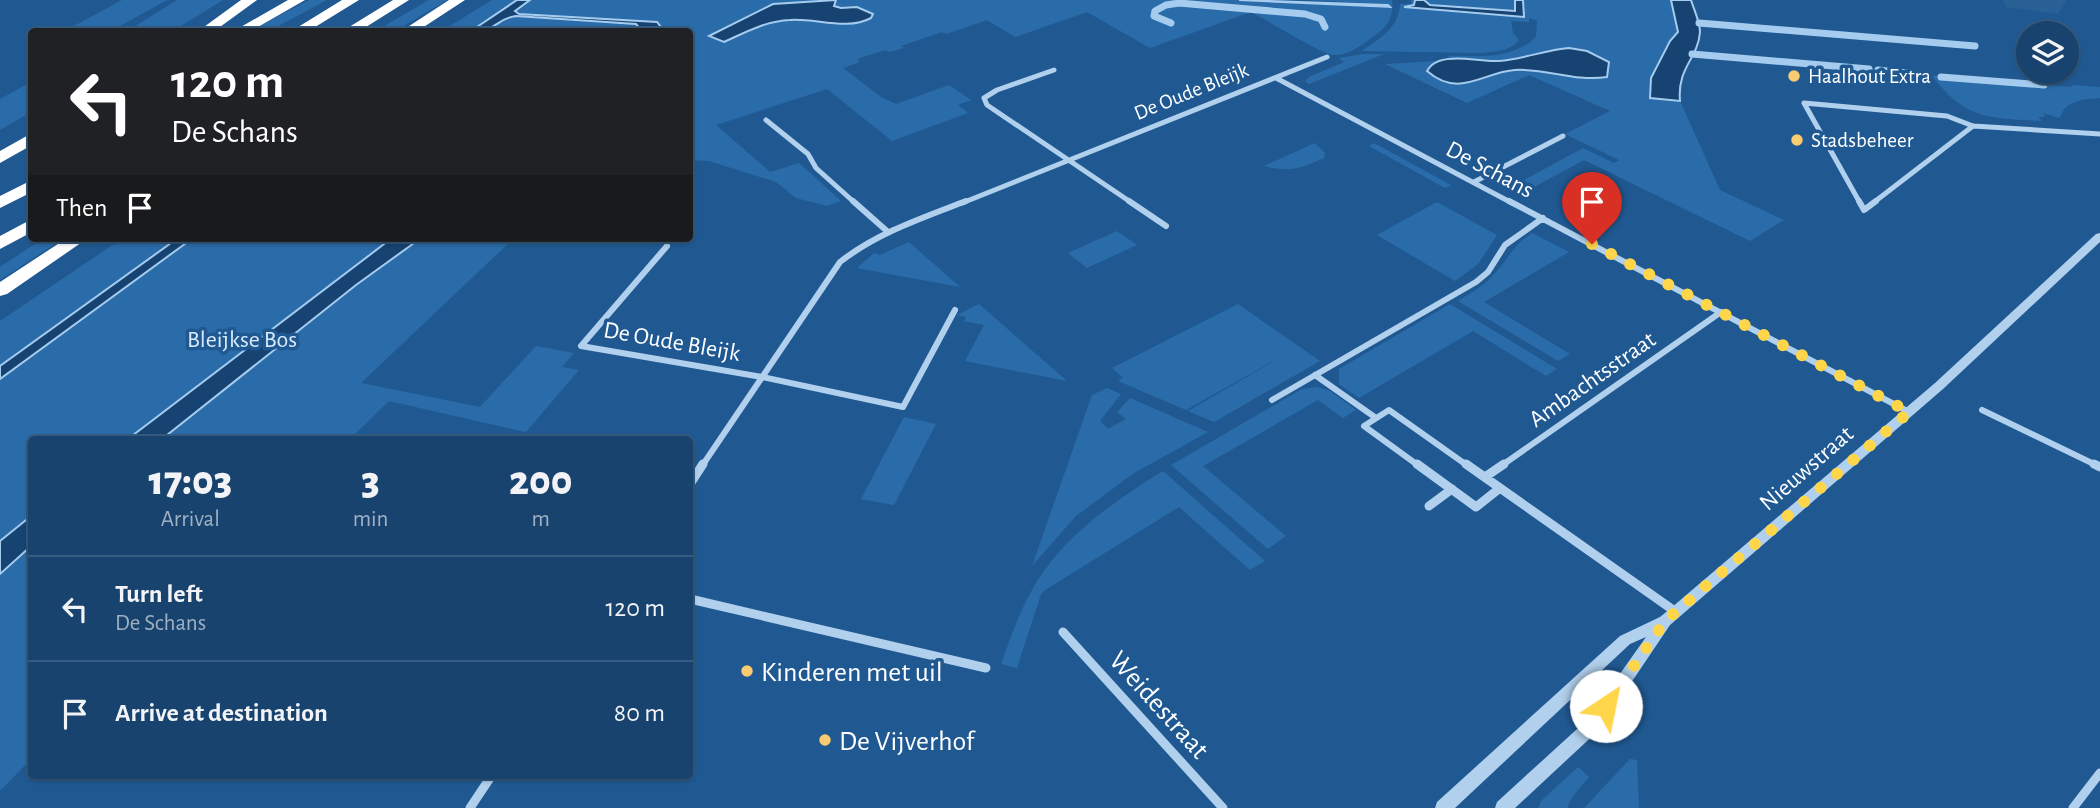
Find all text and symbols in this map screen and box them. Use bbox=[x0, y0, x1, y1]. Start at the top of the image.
map controls bbox=[2016, 21, 2079, 84]
button: layers bbox=[2016, 21, 2079, 84]
icon: left bbox=[56, 56, 147, 147]
text: 120 m bbox=[171, 58, 284, 107]
street label: De Oude Bleijk bbox=[1131, 59, 1252, 124]
place label: Haalhout Extra bbox=[1808, 66, 1931, 87]
marker: Haalhout Extra bbox=[1786, 68, 1802, 84]
text: De Schans bbox=[171, 116, 298, 148]
place label: Stadsbeheer bbox=[1811, 130, 1914, 151]
marker: Stadsbeheer bbox=[1789, 132, 1805, 148]
street label: De Schans bbox=[1442, 137, 1537, 203]
pin bbox=[1562, 172, 1622, 244]
icon: arrive bbox=[1573, 183, 1611, 221]
icon: arrive bbox=[121, 189, 159, 227]
text: Then bbox=[56, 195, 107, 221]
street label: De Oude Bleijk bbox=[602, 318, 742, 366]
street label: Ambachtsstraat bbox=[1525, 327, 1661, 432]
park label: Bleijkse Bos bbox=[187, 328, 297, 352]
street label: Nieuwstraat bbox=[1755, 422, 1858, 516]
text: 17:03 bbox=[148, 460, 232, 502]
text: 3 bbox=[361, 460, 380, 502]
text: 200 bbox=[509, 460, 573, 502]
text: Arrival bbox=[161, 508, 220, 531]
text: min bbox=[353, 508, 388, 531]
text: m bbox=[532, 508, 550, 531]
text: Turn left bbox=[115, 581, 203, 607]
icon: left bbox=[56, 590, 94, 628]
text: 120 m bbox=[605, 595, 665, 621]
text: De Schans bbox=[115, 612, 206, 635]
street label: Weidestraat bbox=[1103, 646, 1214, 764]
place label: Kinderen met uil bbox=[761, 659, 943, 687]
marker: Kinderen met uil bbox=[739, 663, 755, 679]
position arrow bbox=[1569, 669, 1643, 743]
icon: arrive bbox=[56, 695, 94, 733]
text: Arrive at destination bbox=[115, 700, 328, 726]
text: 80 m bbox=[614, 700, 665, 726]
place label: De Vijverhof bbox=[839, 728, 976, 756]
marker: De Vijverhof bbox=[817, 732, 833, 748]

